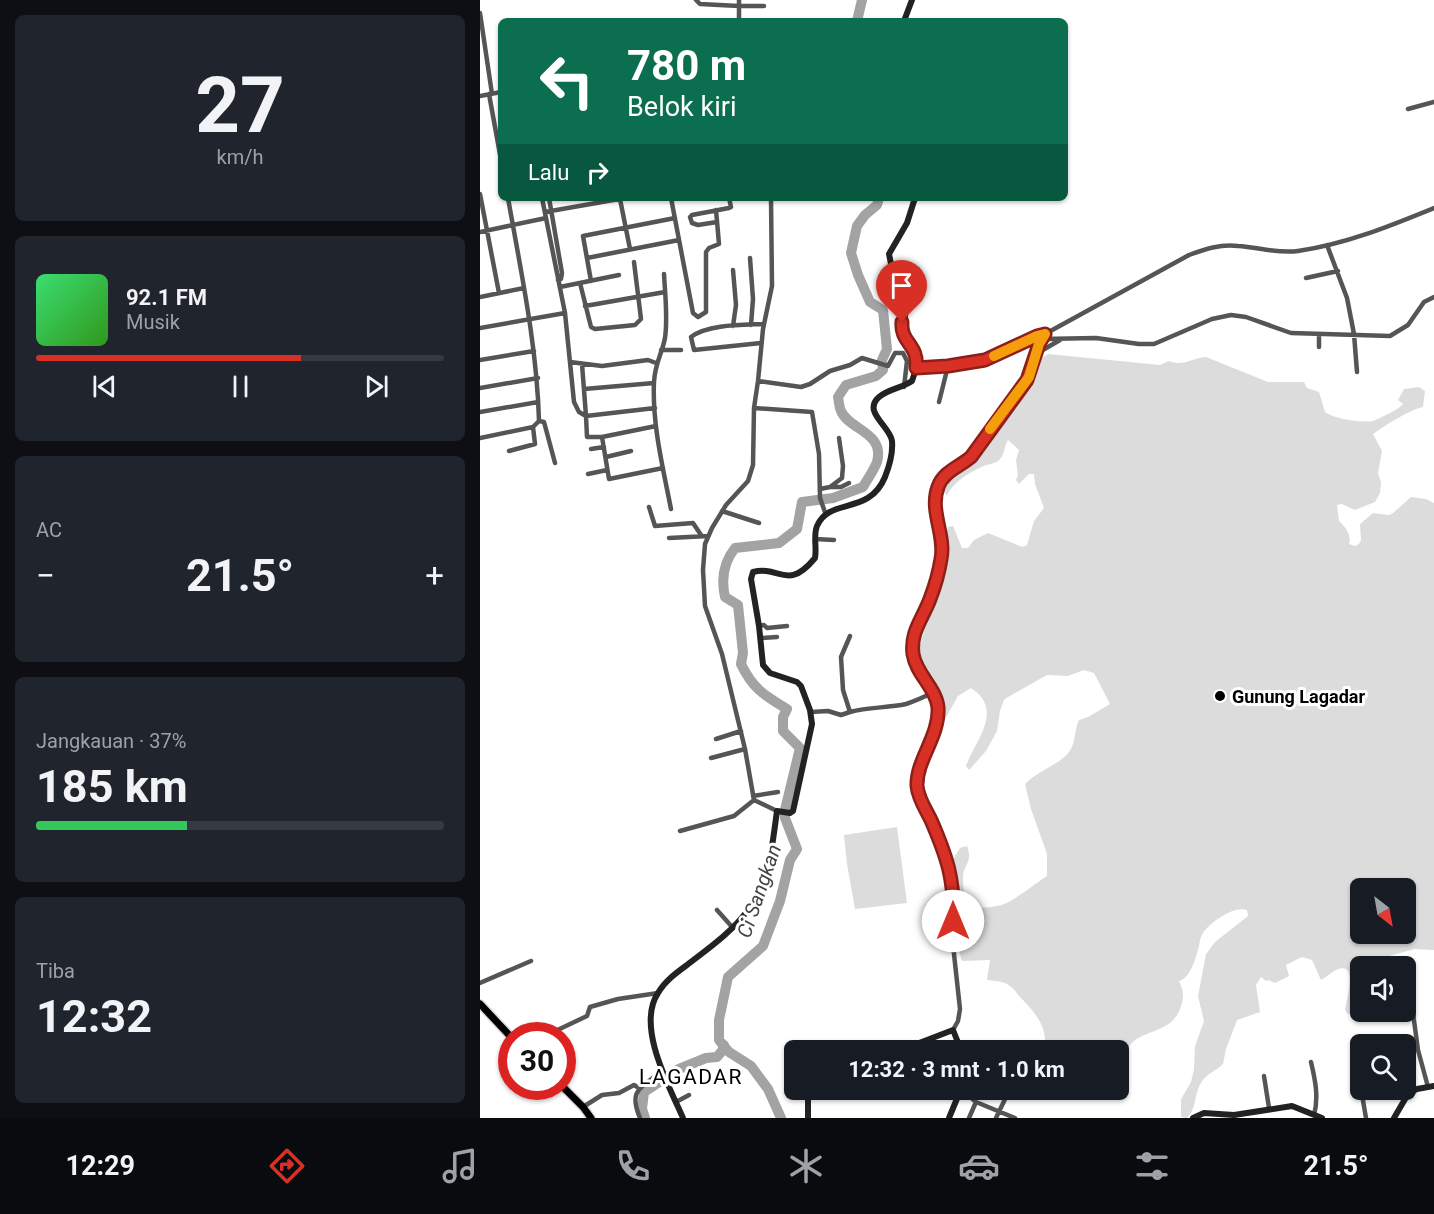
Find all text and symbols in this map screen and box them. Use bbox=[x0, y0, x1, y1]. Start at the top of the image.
text: 780 m bbox=[627, 41, 746, 90]
icon: left bbox=[528, 42, 606, 120]
text: 27 bbox=[195, 60, 285, 151]
text: Belok kiri bbox=[627, 91, 736, 123]
text: km/h bbox=[217, 145, 263, 169]
icon: right bbox=[581, 156, 614, 189]
text: Lalu bbox=[528, 160, 569, 185]
pin bbox=[876, 260, 927, 322]
icon: arrive bbox=[885, 269, 918, 302]
text: 92.1 FM bbox=[126, 285, 207, 310]
text: Musik bbox=[126, 310, 180, 334]
icon: previous bbox=[88, 370, 121, 403]
icon: pause bbox=[224, 370, 257, 403]
icon: next bbox=[360, 370, 393, 403]
text: AC bbox=[36, 518, 62, 542]
text: 21.5° bbox=[186, 549, 294, 602]
text: − bbox=[36, 556, 55, 595]
text: + bbox=[425, 556, 444, 595]
place label: Gunung Lagadar bbox=[1232, 686, 1365, 707]
marker: Gunung Lagadar bbox=[1213, 689, 1227, 703]
text: Jangkauan · 37% bbox=[36, 729, 186, 753]
text: 185 km bbox=[36, 760, 188, 813]
water label: Ci Sangkan bbox=[732, 841, 786, 941]
north arrow bbox=[1350, 878, 1416, 944]
map controls bbox=[1350, 878, 1416, 1100]
position arrow bbox=[921, 889, 985, 953]
button: sound bbox=[1350, 956, 1416, 1022]
text: Tiba bbox=[36, 959, 75, 983]
text: 12:32 bbox=[36, 990, 152, 1043]
speed limit sign: 30 bbox=[498, 1022, 576, 1100]
button: search bbox=[1350, 1034, 1416, 1100]
text: 12:32 · 3 mnt · 1.0 km bbox=[848, 1057, 1065, 1082]
district label: LAGADAR bbox=[639, 1065, 743, 1089]
icon: directions bbox=[266, 1145, 308, 1187]
icon: music bbox=[439, 1145, 481, 1187]
icon: phone bbox=[612, 1145, 654, 1187]
icon: climate bbox=[785, 1145, 827, 1187]
icon: car bbox=[958, 1145, 1000, 1187]
icon: filters bbox=[1131, 1145, 1173, 1187]
text: 12:29 bbox=[65, 1150, 135, 1182]
text: 21.5° bbox=[1304, 1150, 1368, 1182]

